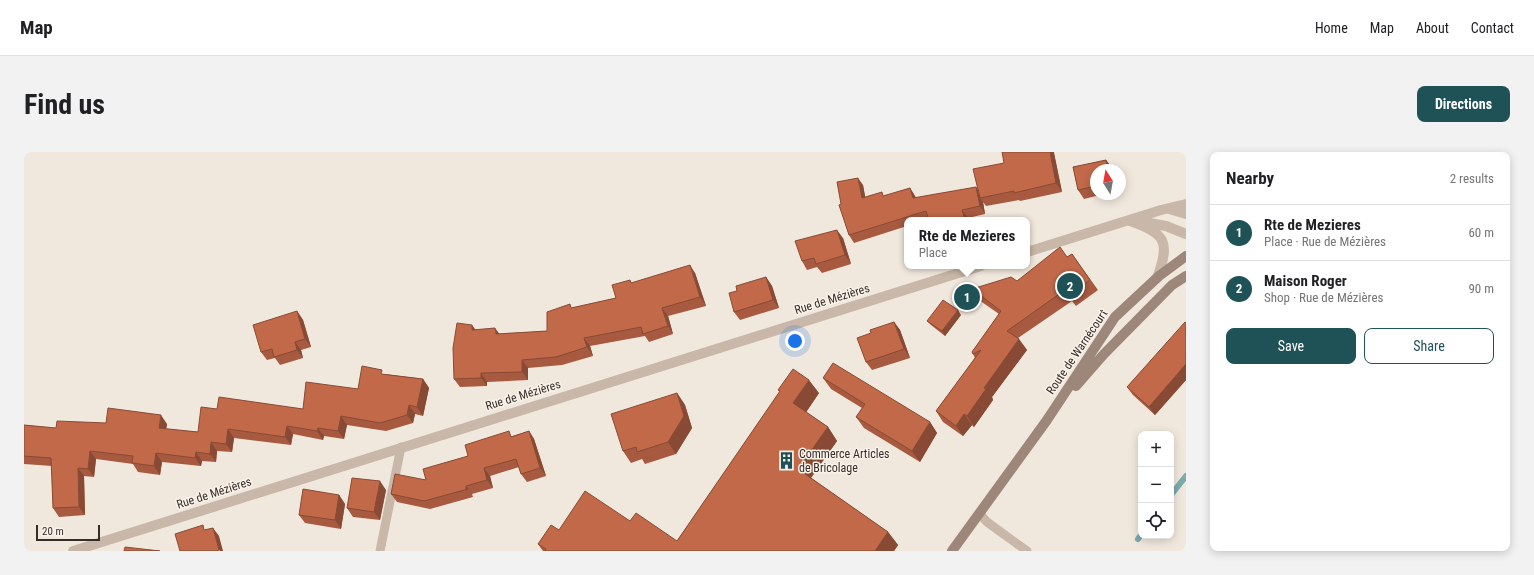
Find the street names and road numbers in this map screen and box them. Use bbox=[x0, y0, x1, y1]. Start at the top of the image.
street label: Rue de Mézières bbox=[793, 281, 871, 317]
street label: Route de Warnécourt bbox=[1043, 307, 1111, 397]
street label: Rue de Mézières bbox=[484, 377, 562, 413]
street label: Rue de Mézières bbox=[175, 474, 253, 512]

